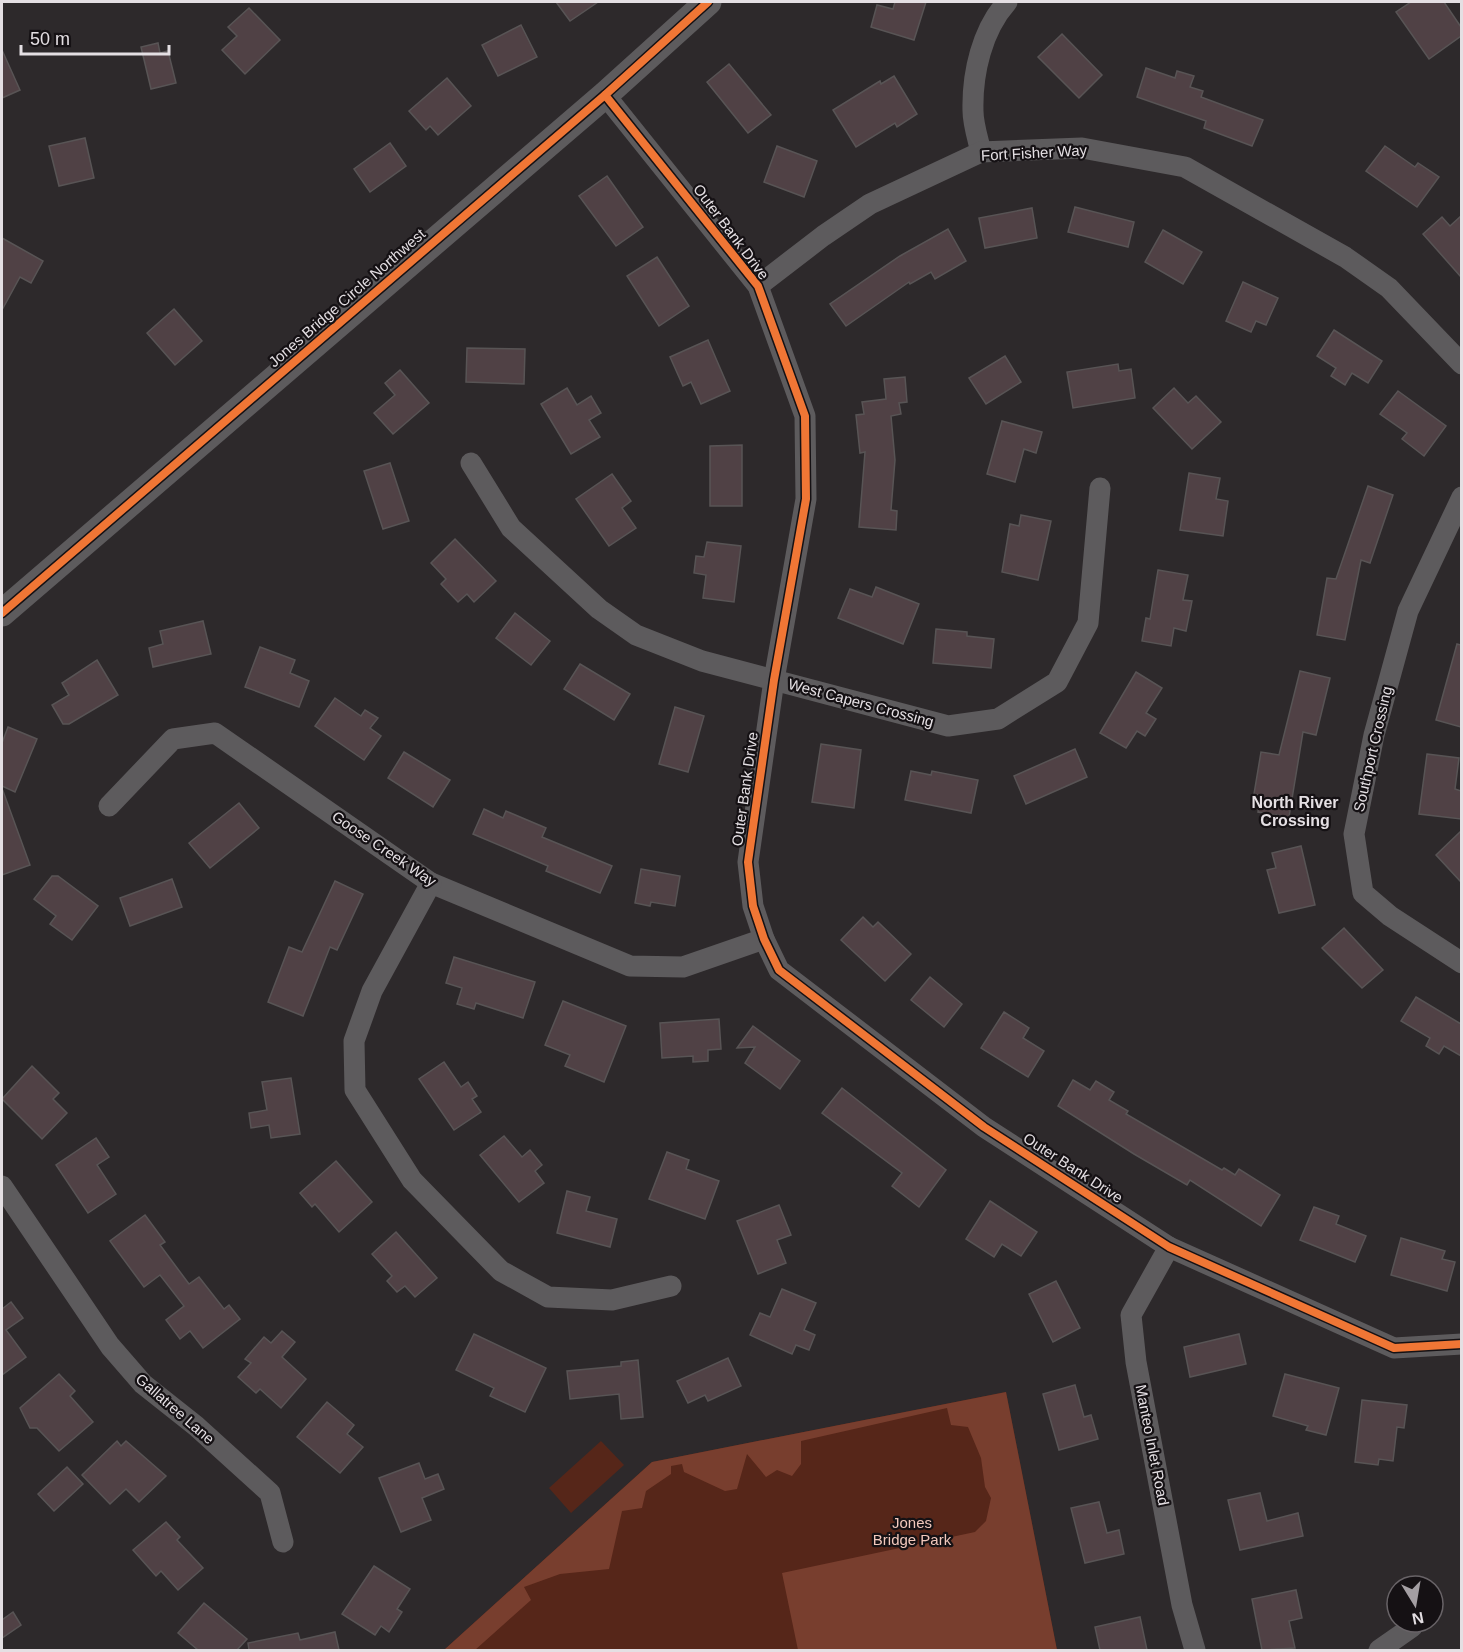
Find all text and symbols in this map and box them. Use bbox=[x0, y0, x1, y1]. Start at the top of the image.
scale bar bbox=[21, 18, 170, 56]
text: 50 m bbox=[30, 29, 70, 49]
street label: Fort Fisher Way bbox=[981, 141, 1088, 164]
street label: Outer Bank Drive bbox=[690, 181, 773, 283]
street label: Jones Bridge Circle Northwest bbox=[265, 224, 429, 370]
street label: West Capers Crossing bbox=[787, 675, 936, 730]
street label: Southport Crossing bbox=[1350, 684, 1395, 813]
street label: Outer Bank Drive bbox=[728, 731, 761, 847]
district label: North River Crossing bbox=[1251, 794, 1339, 829]
street label: Goose Creek Way bbox=[329, 807, 440, 890]
street label: Outer Bank Drive bbox=[1020, 1129, 1126, 1206]
street label: Gallatree Lane bbox=[133, 1370, 218, 1447]
street label: Manteo Inlet Road bbox=[1132, 1383, 1173, 1507]
park label: Jones Bridge Park bbox=[873, 1514, 952, 1548]
north arrow bbox=[1385, 1574, 1445, 1634]
text: N bbox=[1410, 1609, 1425, 1628]

